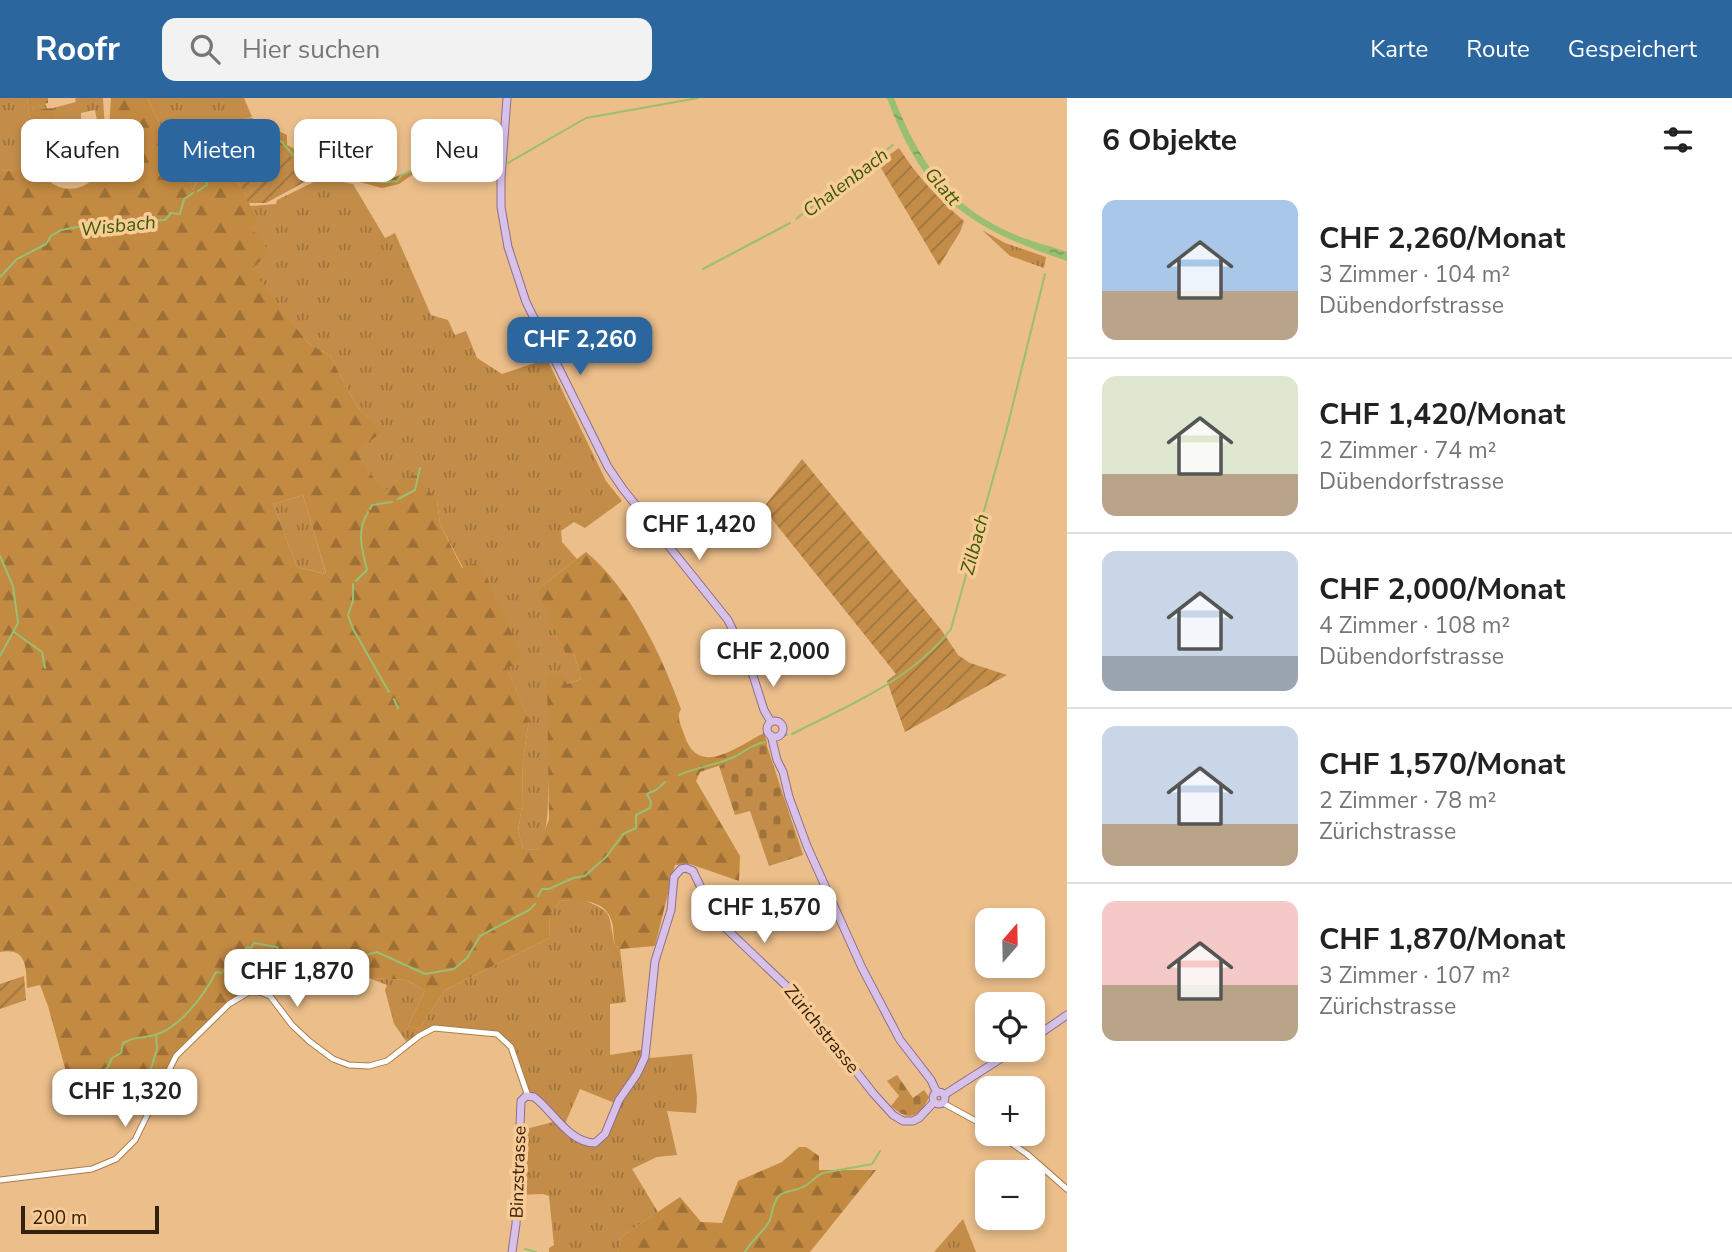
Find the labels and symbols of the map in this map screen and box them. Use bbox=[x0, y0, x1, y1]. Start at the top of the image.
water label: Chalenbach bbox=[798, 142, 894, 224]
water label: Glatt bbox=[918, 162, 967, 212]
water label: Wisbach bbox=[79, 209, 157, 243]
pin: CHF 2,260 bbox=[500, 317, 660, 377]
pin: CHF 1,420 bbox=[619, 503, 779, 562]
water label: Zilbach bbox=[954, 511, 996, 578]
pin: CHF 2,000 bbox=[693, 630, 853, 689]
pin: CHF 1,570 bbox=[684, 886, 844, 945]
north arrow bbox=[975, 908, 1045, 978]
pin: CHF 1,870 bbox=[217, 950, 377, 1009]
street label: Zürichstrasse bbox=[779, 980, 865, 1078]
pin: CHF 1,320 bbox=[45, 1070, 205, 1129]
street label: Binzstrasse bbox=[504, 1125, 532, 1219]
scale bar bbox=[21, 1203, 159, 1235]

